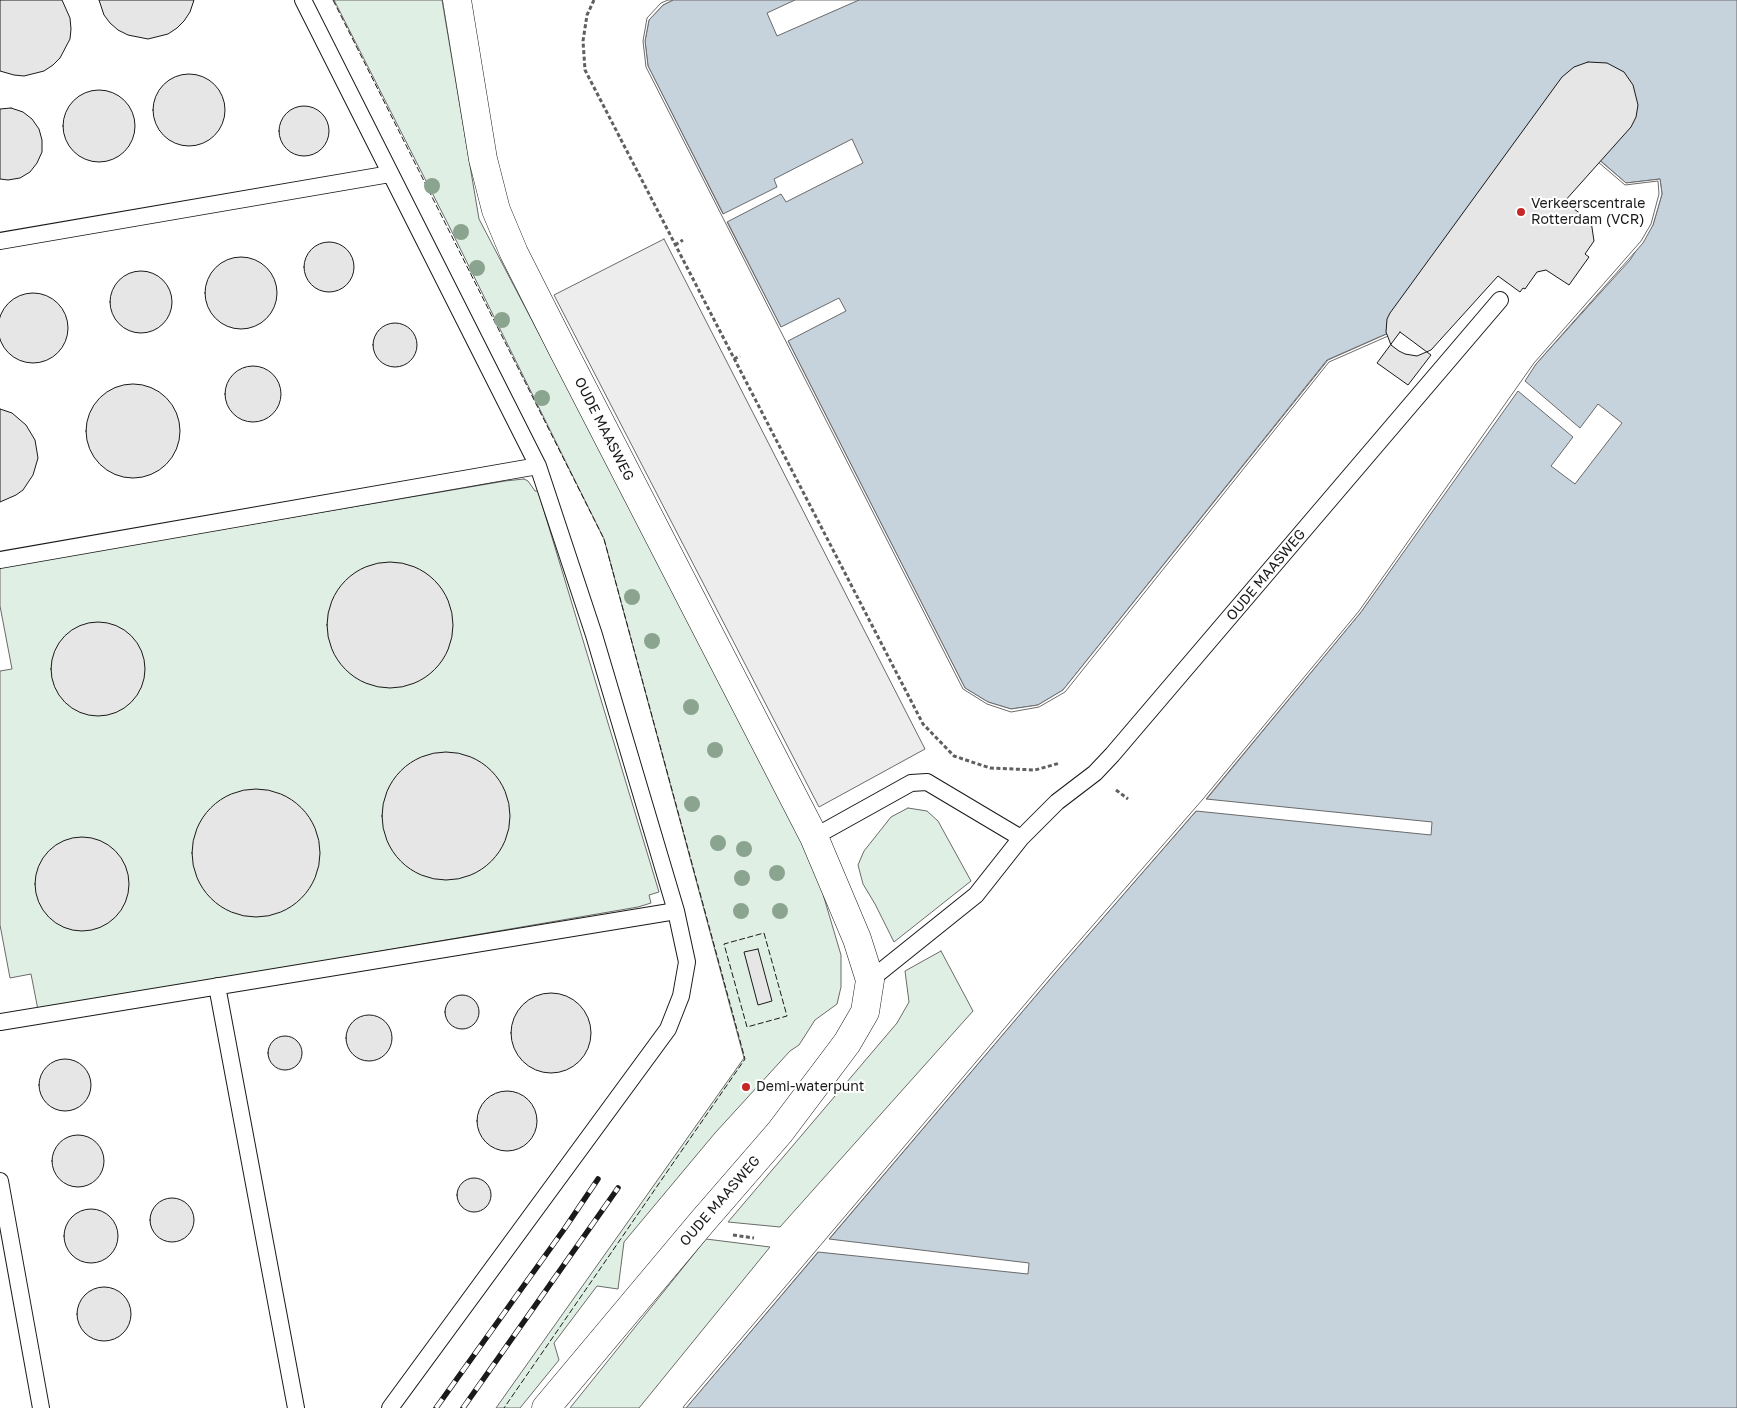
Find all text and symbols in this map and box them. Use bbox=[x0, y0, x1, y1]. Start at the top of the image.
place label: Verkeerscentrale Rotterdam (VCR) bbox=[1531, 196, 1645, 228]
marker: Verkeerscentrale Rotterdam (VCR) bbox=[1515, 206, 1527, 218]
street label: OUDE MAASWEG bbox=[571, 374, 637, 484]
street label: OUDE MAASWEG bbox=[1223, 526, 1309, 624]
place label: Demi-waterpunt bbox=[756, 1079, 864, 1095]
marker: Demi-waterpunt bbox=[740, 1081, 752, 1093]
street label: OUDE MAASWEG bbox=[676, 1152, 764, 1250]

